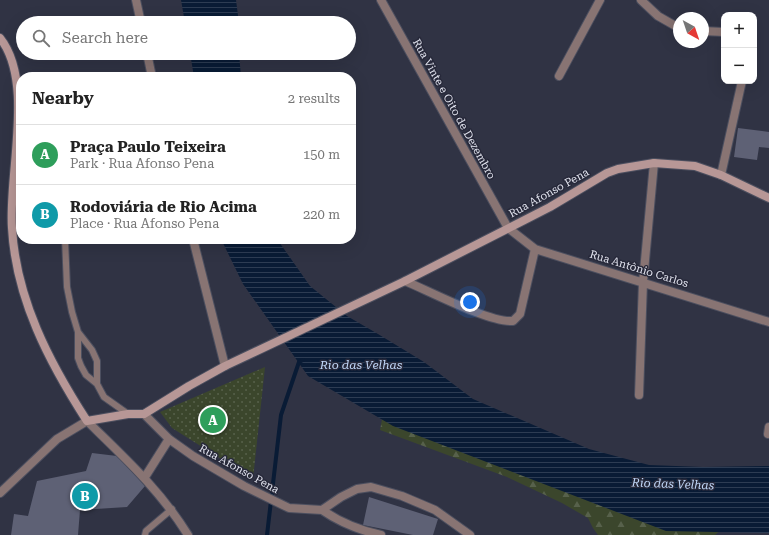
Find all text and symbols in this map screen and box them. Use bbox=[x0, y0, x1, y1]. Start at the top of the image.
north arrow bbox=[673, 12, 709, 48]
map controls bbox=[721, 12, 757, 84]
button: + bbox=[721, 12, 757, 48]
search box bbox=[16, 16, 356, 60]
icon: search bbox=[30, 27, 52, 49]
text: Search here bbox=[62, 29, 148, 47]
street label: Rua Vinte e Oito de Dezembro bbox=[410, 37, 498, 182]
button: − bbox=[721, 48, 757, 84]
text: Nearby bbox=[32, 88, 94, 108]
text: 2 results bbox=[288, 91, 340, 106]
text: Praça Paulo Teixeira bbox=[70, 138, 226, 156]
text: A bbox=[40, 147, 50, 162]
text: 150 m bbox=[303, 147, 340, 162]
text: Park · Rua Afonso Pena bbox=[70, 156, 214, 171]
street label: Rua Afonso Pena bbox=[507, 166, 591, 220]
text: Rodoviária de Rio Acima bbox=[70, 198, 257, 216]
text: B bbox=[40, 207, 50, 222]
text: 220 m bbox=[303, 207, 340, 222]
text: Place · Rua Afonso Pena bbox=[70, 216, 219, 231]
street label: Rua Antônio Carlos bbox=[588, 248, 690, 290]
your location bbox=[460, 292, 480, 312]
water label: Rio das Velhas bbox=[319, 358, 403, 372]
pin: A bbox=[200, 405, 226, 435]
street label: Rua Afonso Pena bbox=[197, 442, 281, 496]
water label: Rio das Velhas bbox=[630, 476, 715, 492]
pin: B bbox=[72, 481, 98, 511]

